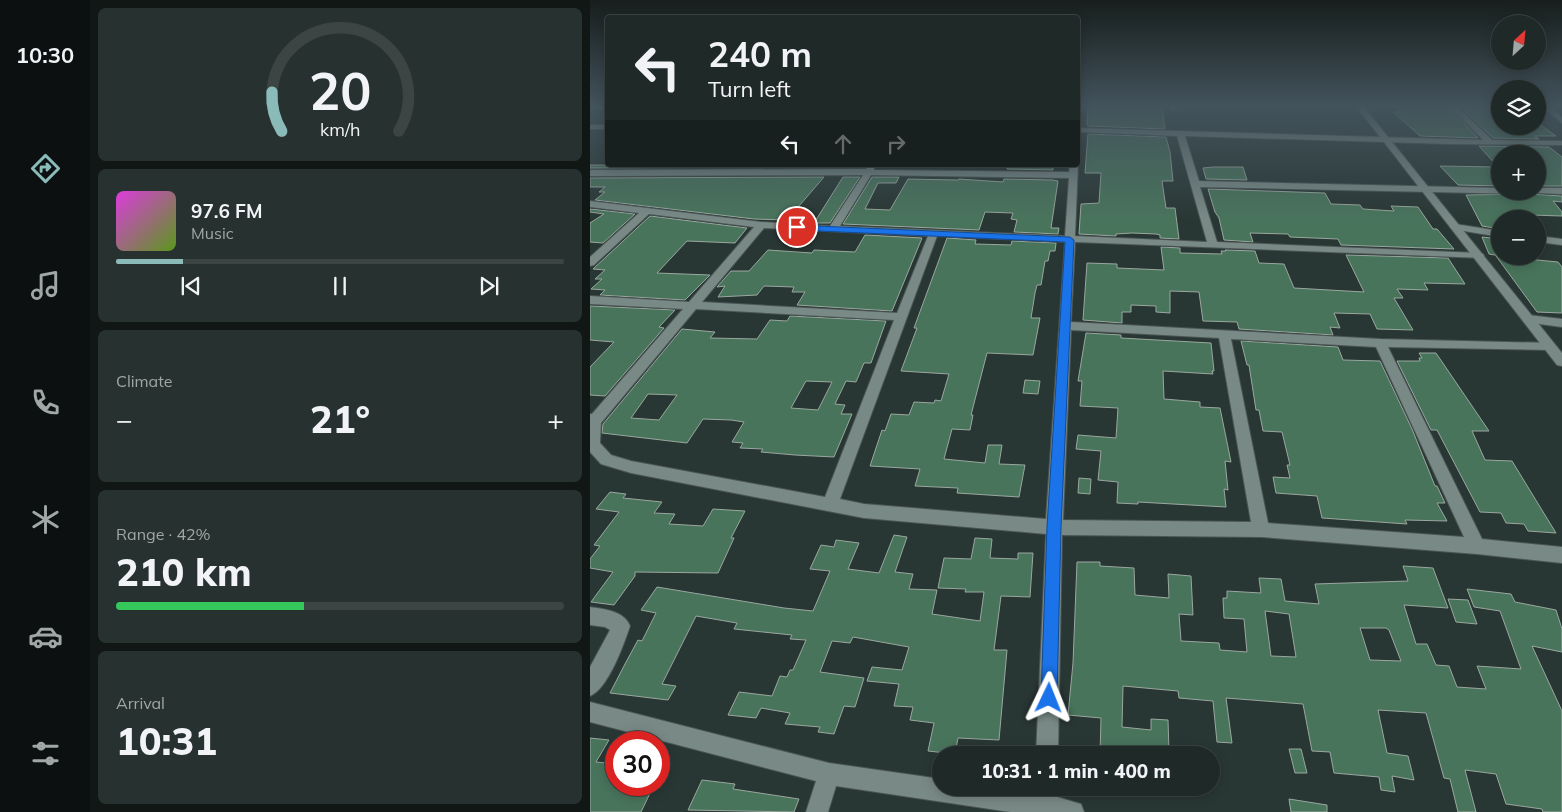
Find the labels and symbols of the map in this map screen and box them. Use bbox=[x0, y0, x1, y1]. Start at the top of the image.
north arrow bbox=[1491, 15, 1546, 70]
pin bbox=[776, 206, 818, 248]
position arrow bbox=[1022, 671, 1074, 723]
speed limit sign: 30 bbox=[605, 731, 670, 796]

